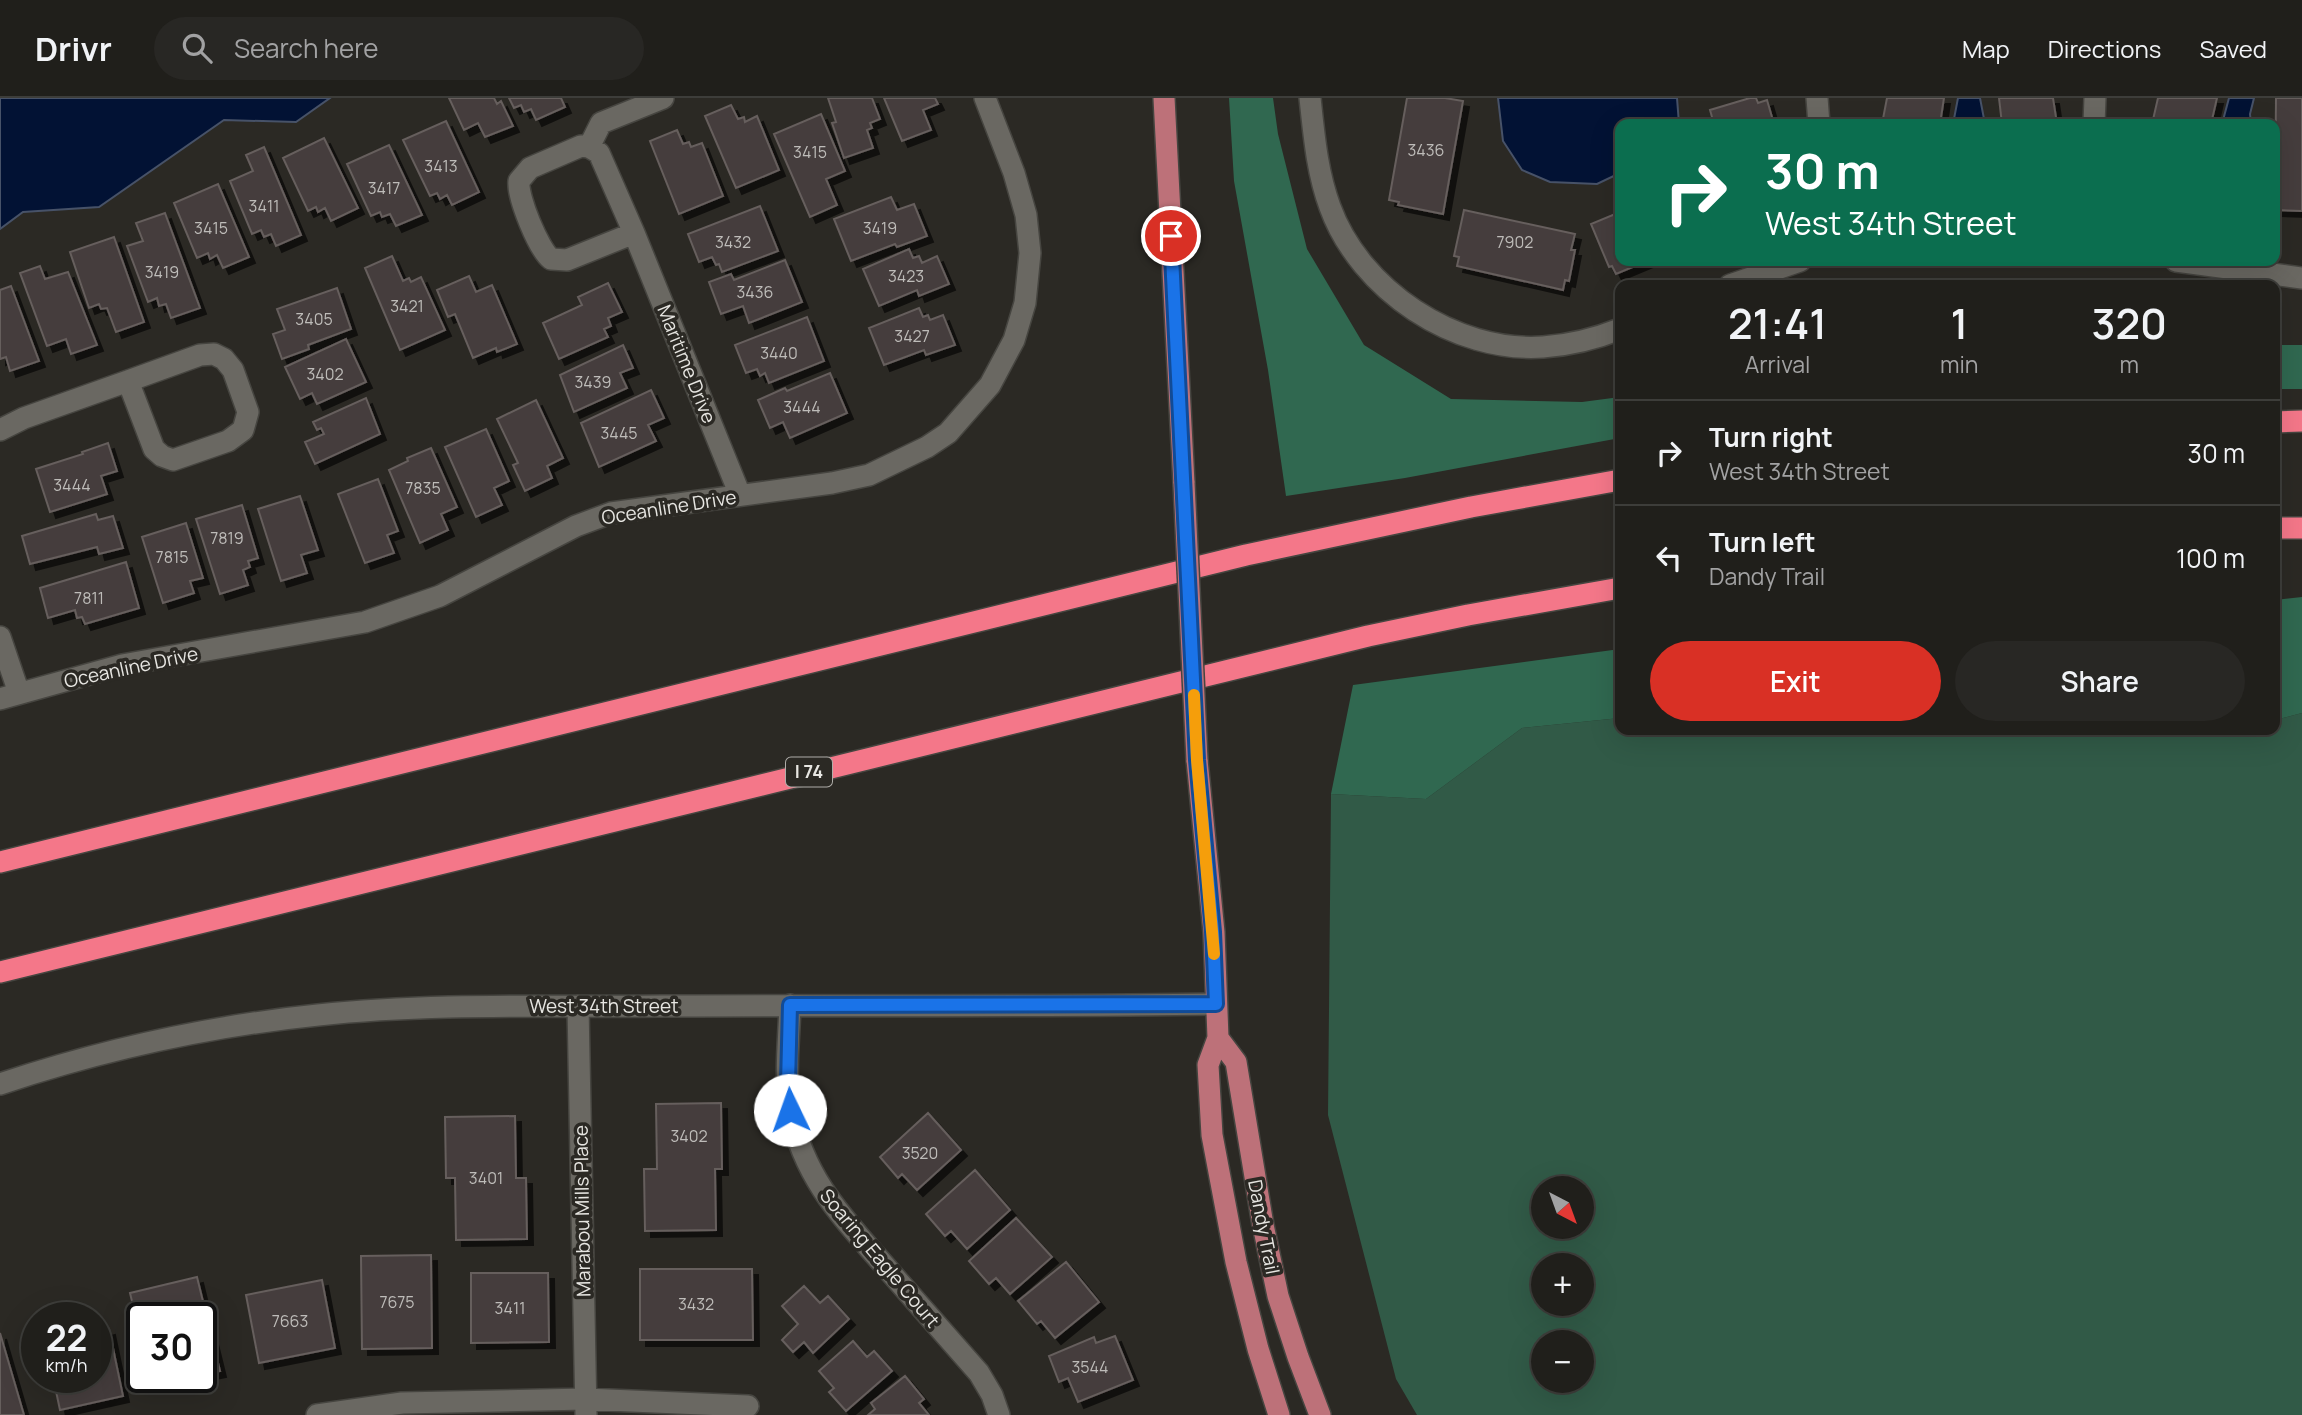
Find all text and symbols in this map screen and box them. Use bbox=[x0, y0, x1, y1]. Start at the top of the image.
search box bbox=[154, 17, 644, 80]
text: Drivr bbox=[35, 26, 112, 71]
icon: search bbox=[178, 29, 216, 67]
text: Search here bbox=[234, 30, 378, 66]
text: Map bbox=[1962, 32, 2010, 65]
text: Directions bbox=[2048, 32, 2161, 65]
text: Saved bbox=[2199, 32, 2267, 65]
text: 30 m bbox=[1765, 137, 1880, 204]
house number: 3436 bbox=[1407, 139, 1445, 161]
house number: 3415 bbox=[793, 141, 827, 163]
icon: right bbox=[1650, 147, 1741, 238]
house number: 3413 bbox=[424, 155, 458, 177]
house number: 3417 bbox=[368, 177, 400, 199]
house number: 3411 bbox=[249, 195, 279, 217]
text: West 34th Street bbox=[1765, 201, 2017, 245]
pin bbox=[1141, 206, 1201, 266]
house number: 3415 bbox=[194, 217, 228, 239]
house number: 3419 bbox=[863, 217, 897, 239]
icon: arrive bbox=[1152, 217, 1190, 255]
house number: 3432 bbox=[715, 231, 751, 253]
house number: 7902 bbox=[1497, 231, 1533, 253]
house number: 3419 bbox=[145, 261, 179, 283]
house number: 3423 bbox=[888, 265, 924, 287]
house number: 3436 bbox=[736, 281, 774, 303]
text: 21:41 bbox=[1728, 294, 1827, 352]
text: 1 bbox=[1950, 294, 1968, 352]
text: 320 bbox=[2091, 294, 2167, 352]
house number: 3421 bbox=[390, 295, 424, 317]
street label: Maritime Drive bbox=[651, 301, 723, 427]
house number: 3405 bbox=[295, 308, 333, 330]
house number: 3427 bbox=[894, 325, 930, 347]
house number: 3440 bbox=[760, 342, 798, 364]
text: Arrival bbox=[1745, 348, 1810, 380]
text: min bbox=[1940, 348, 1979, 380]
text: m bbox=[2119, 348, 2139, 380]
house number: 3402 bbox=[306, 363, 344, 385]
house number: 3439 bbox=[574, 371, 612, 393]
house number: 3444 bbox=[783, 396, 821, 418]
text: Turn right bbox=[1709, 419, 1833, 455]
house number: 3445 bbox=[600, 422, 638, 444]
icon: right bbox=[1650, 434, 1688, 472]
text: 30 m bbox=[2188, 435, 2245, 471]
text: West 34th Street bbox=[1709, 455, 1890, 487]
house number: 3444 bbox=[53, 474, 91, 496]
house number: 7835 bbox=[405, 477, 441, 499]
street label: Oceanline Drive bbox=[600, 484, 738, 530]
text: Turn left bbox=[1709, 524, 1816, 560]
house number: 7819 bbox=[210, 527, 244, 549]
icon: left bbox=[1650, 539, 1688, 577]
text: 100 m bbox=[2176, 540, 2245, 576]
house number: 7815 bbox=[156, 546, 188, 568]
text: Dandy Trail bbox=[1709, 560, 1825, 592]
house number: 7811 bbox=[74, 587, 104, 609]
street label: Oceanline Drive bbox=[62, 640, 200, 694]
button: Exit bbox=[1650, 641, 1941, 721]
button: Share bbox=[1955, 641, 2245, 721]
road number: I 74 bbox=[786, 758, 832, 786]
street label: West 34th Street bbox=[529, 993, 679, 1019]
position arrow bbox=[753, 1073, 827, 1147]
street label: Marabou Mills Place bbox=[568, 1125, 596, 1297]
house number: 3402 bbox=[670, 1125, 708, 1147]
house number: 3520 bbox=[902, 1142, 938, 1164]
house number: 3401 bbox=[469, 1167, 503, 1189]
north arrow bbox=[1531, 1176, 1594, 1239]
map controls bbox=[1531, 1176, 1594, 1393]
street label: Dandy Trail bbox=[1242, 1177, 1286, 1277]
street label: Soaring Eagle Court bbox=[814, 1183, 946, 1333]
button: + bbox=[1531, 1253, 1594, 1316]
house number: 7675 bbox=[379, 1291, 415, 1313]
house number: 3432 bbox=[678, 1293, 714, 1315]
house number: 3411 bbox=[495, 1297, 525, 1319]
speed limit sign: 30 bbox=[126, 1302, 217, 1393]
house number: 7663 bbox=[272, 1310, 308, 1332]
text: 22 bbox=[46, 1314, 87, 1362]
button: − bbox=[1531, 1330, 1594, 1393]
text: km/h bbox=[46, 1353, 87, 1377]
house number: 3544 bbox=[1071, 1356, 1109, 1378]

